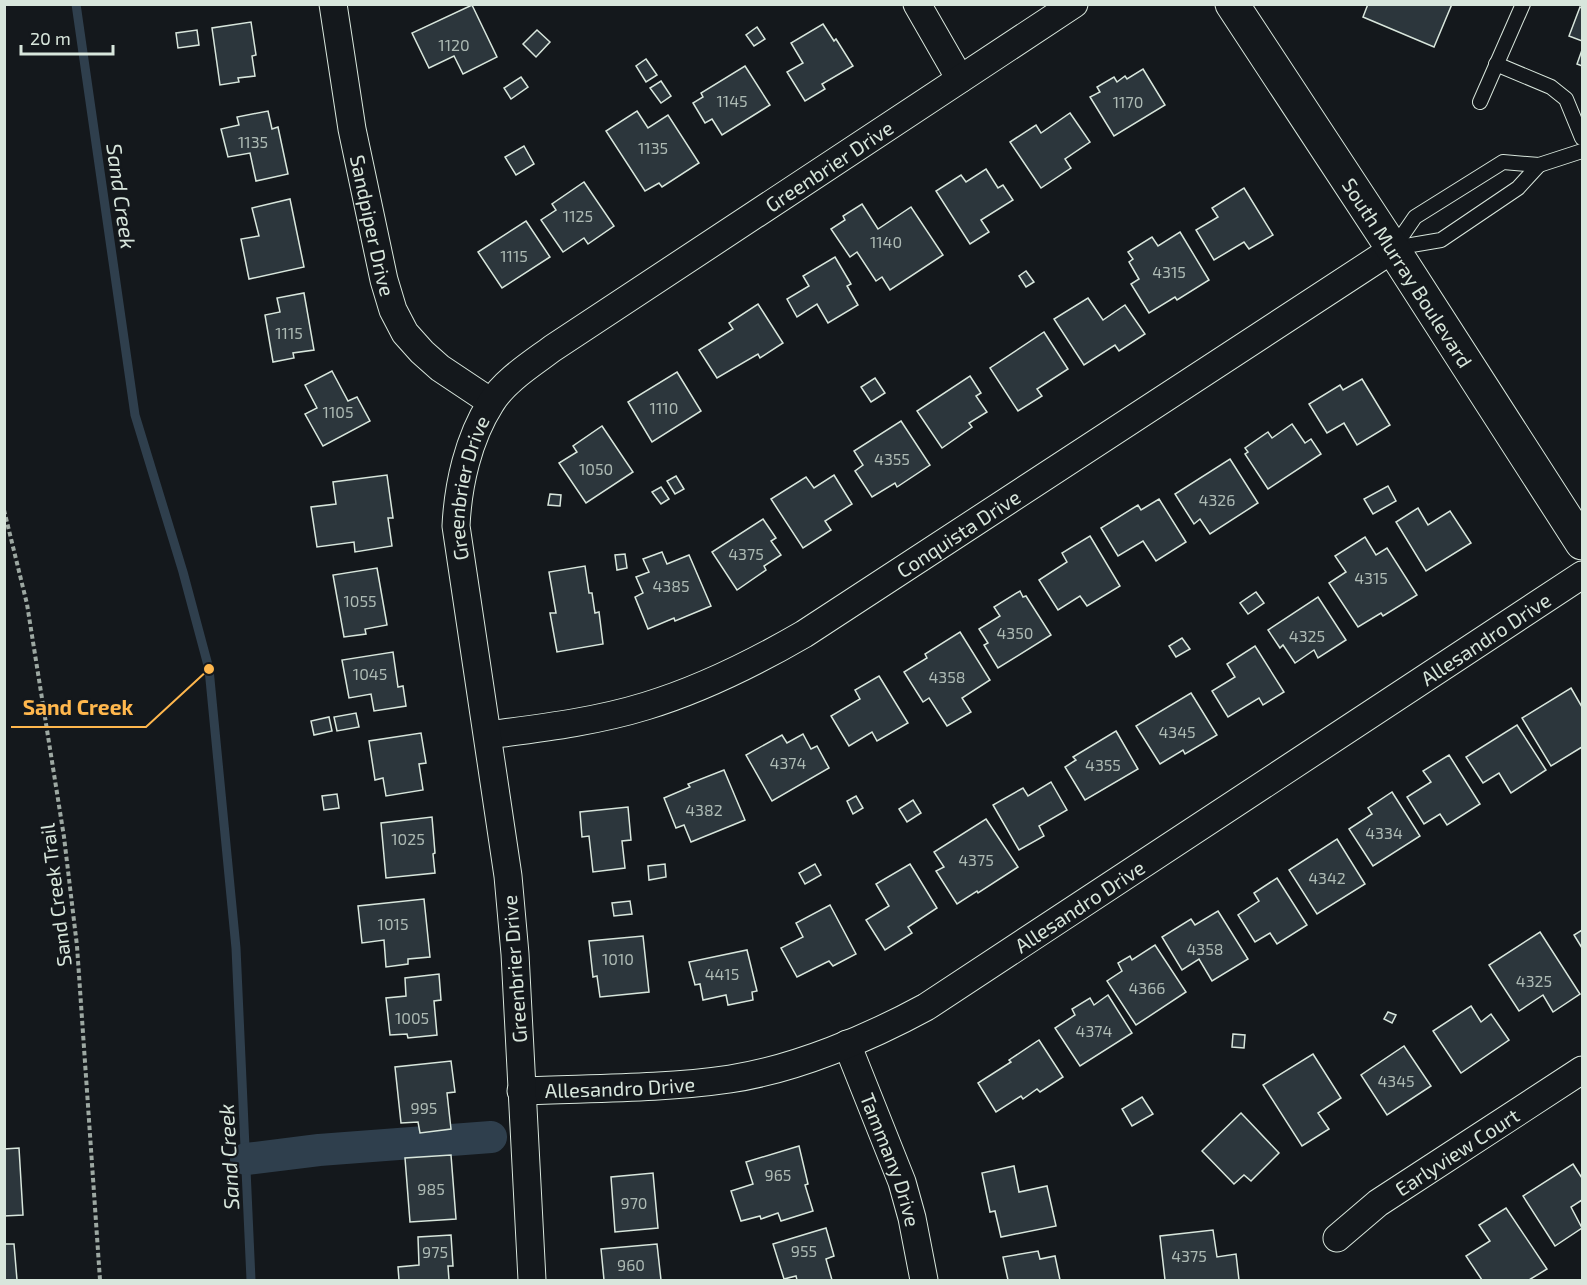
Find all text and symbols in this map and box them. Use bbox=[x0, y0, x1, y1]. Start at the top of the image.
scale bar bbox=[21, 18, 112, 56]
text: 20 m bbox=[30, 27, 71, 49]
house number: 1120 bbox=[438, 35, 470, 54]
house number: 1145 bbox=[716, 91, 748, 110]
house number: 1170 bbox=[1113, 92, 1143, 111]
street label: Greenbrier Drive bbox=[761, 115, 897, 217]
house number: 1135 bbox=[238, 132, 268, 151]
house number: 1135 bbox=[638, 138, 668, 157]
water label: Sand Creek bbox=[102, 142, 142, 250]
street label: Sandpiper Drive bbox=[346, 153, 400, 299]
street label: South Murray Boulevard bbox=[1338, 173, 1478, 372]
house number: 1125 bbox=[563, 206, 593, 225]
house number: 1140 bbox=[870, 232, 902, 251]
house number: 1115 bbox=[500, 246, 528, 265]
house number: 4315 bbox=[1152, 262, 1186, 281]
house number: 1115 bbox=[275, 323, 303, 342]
house number: 1110 bbox=[650, 398, 678, 417]
house number: 1105 bbox=[323, 402, 353, 421]
street label: Greenbrier Drive bbox=[444, 411, 494, 562]
house number: 4355 bbox=[874, 449, 910, 468]
house number: 1050 bbox=[579, 459, 613, 478]
street label: Conquista Drive bbox=[892, 484, 1025, 582]
house number: 4326 bbox=[1199, 490, 1235, 509]
house number: 4375 bbox=[728, 544, 764, 563]
house number: 4315 bbox=[1354, 568, 1388, 587]
house number: 4385 bbox=[652, 576, 690, 595]
street label: Allesandro Drive bbox=[1416, 587, 1555, 690]
house number: 1055 bbox=[343, 591, 377, 610]
house number: 4350 bbox=[997, 623, 1033, 642]
house number: 4325 bbox=[1289, 626, 1325, 645]
house number: 1045 bbox=[353, 664, 387, 683]
house number: 4358 bbox=[928, 667, 966, 686]
callout: Sand Creek bbox=[11, 688, 146, 727]
text: Sand Creek bbox=[23, 694, 134, 719]
house number: 4345 bbox=[1158, 722, 1196, 741]
house number: 4374 bbox=[770, 753, 807, 772]
house number: 4355 bbox=[1085, 755, 1121, 774]
house number: 4382 bbox=[685, 800, 723, 819]
street label: Sand Creek Trail bbox=[34, 822, 76, 968]
house number: 4334 bbox=[1365, 823, 1403, 842]
house number: 1025 bbox=[391, 829, 425, 848]
house number: 4375 bbox=[958, 850, 994, 869]
street label: Allesandro Drive bbox=[1010, 855, 1149, 957]
house number: 4342 bbox=[1308, 868, 1346, 887]
street label: Greenbrier Drive bbox=[497, 894, 531, 1044]
house number: 1015 bbox=[378, 914, 408, 933]
house number: 4358 bbox=[1186, 939, 1224, 958]
house number: 1010 bbox=[602, 949, 634, 968]
house number: 4415 bbox=[705, 964, 739, 983]
house number: 4325 bbox=[1516, 971, 1552, 990]
house number: 4366 bbox=[1128, 978, 1166, 997]
house number: 1005 bbox=[395, 1008, 429, 1027]
house number: 4374 bbox=[1076, 1021, 1113, 1040]
street label: Allesandro Drive bbox=[544, 1071, 696, 1102]
house number: 4345 bbox=[1377, 1071, 1415, 1090]
street label: Tammany Drive bbox=[856, 1089, 925, 1228]
house number: 995 bbox=[411, 1098, 437, 1117]
street label: Earlyview Court bbox=[1390, 1102, 1524, 1201]
water label: Sand Creek bbox=[213, 1103, 243, 1211]
house number: 965 bbox=[765, 1165, 791, 1184]
house number: 985 bbox=[417, 1179, 445, 1198]
house number: 970 bbox=[621, 1193, 648, 1212]
house number: 955 bbox=[791, 1241, 817, 1260]
house number: 975 bbox=[422, 1242, 448, 1261]
house number: 4375 bbox=[1171, 1246, 1207, 1265]
house number: 960 bbox=[617, 1255, 645, 1274]

